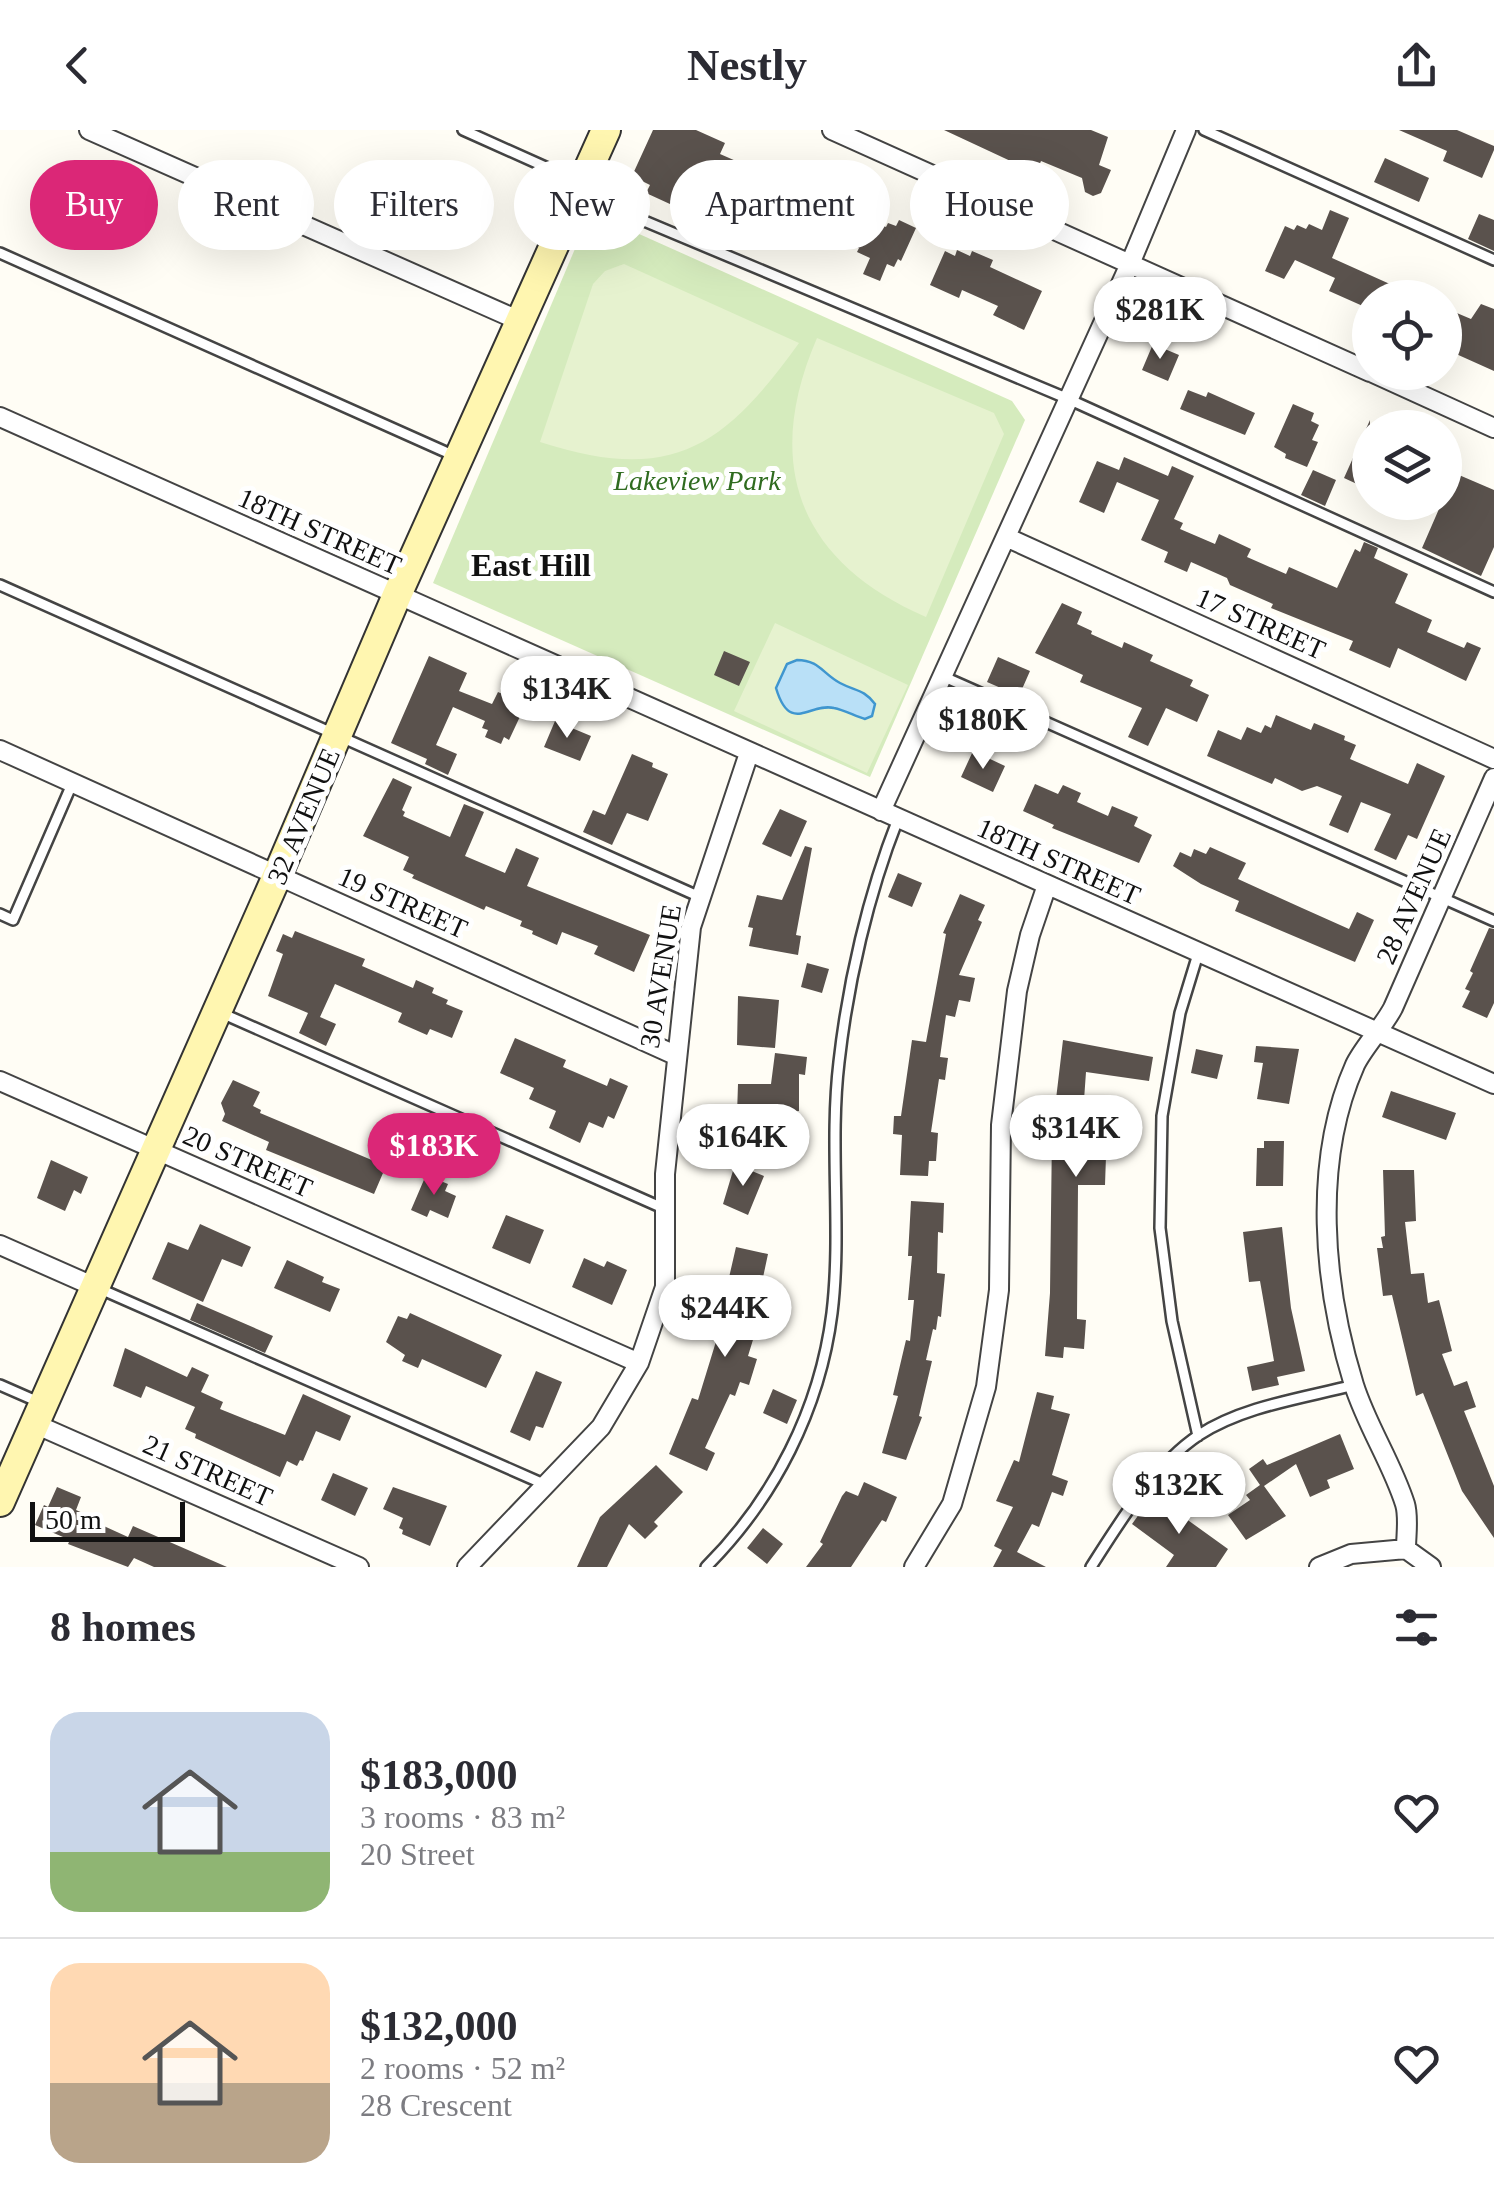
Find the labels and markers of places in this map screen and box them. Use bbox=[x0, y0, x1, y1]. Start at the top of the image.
pin: $281K bbox=[1090, 277, 1230, 362]
pin: $134K bbox=[497, 656, 637, 741]
pin: $180K bbox=[913, 687, 1053, 772]
pin: $314K bbox=[1006, 1095, 1146, 1180]
pin: $164K bbox=[673, 1104, 813, 1189]
pin: $183K bbox=[364, 1113, 504, 1198]
pin: $244K bbox=[655, 1275, 795, 1360]
pin: $132K bbox=[1109, 1452, 1249, 1537]

